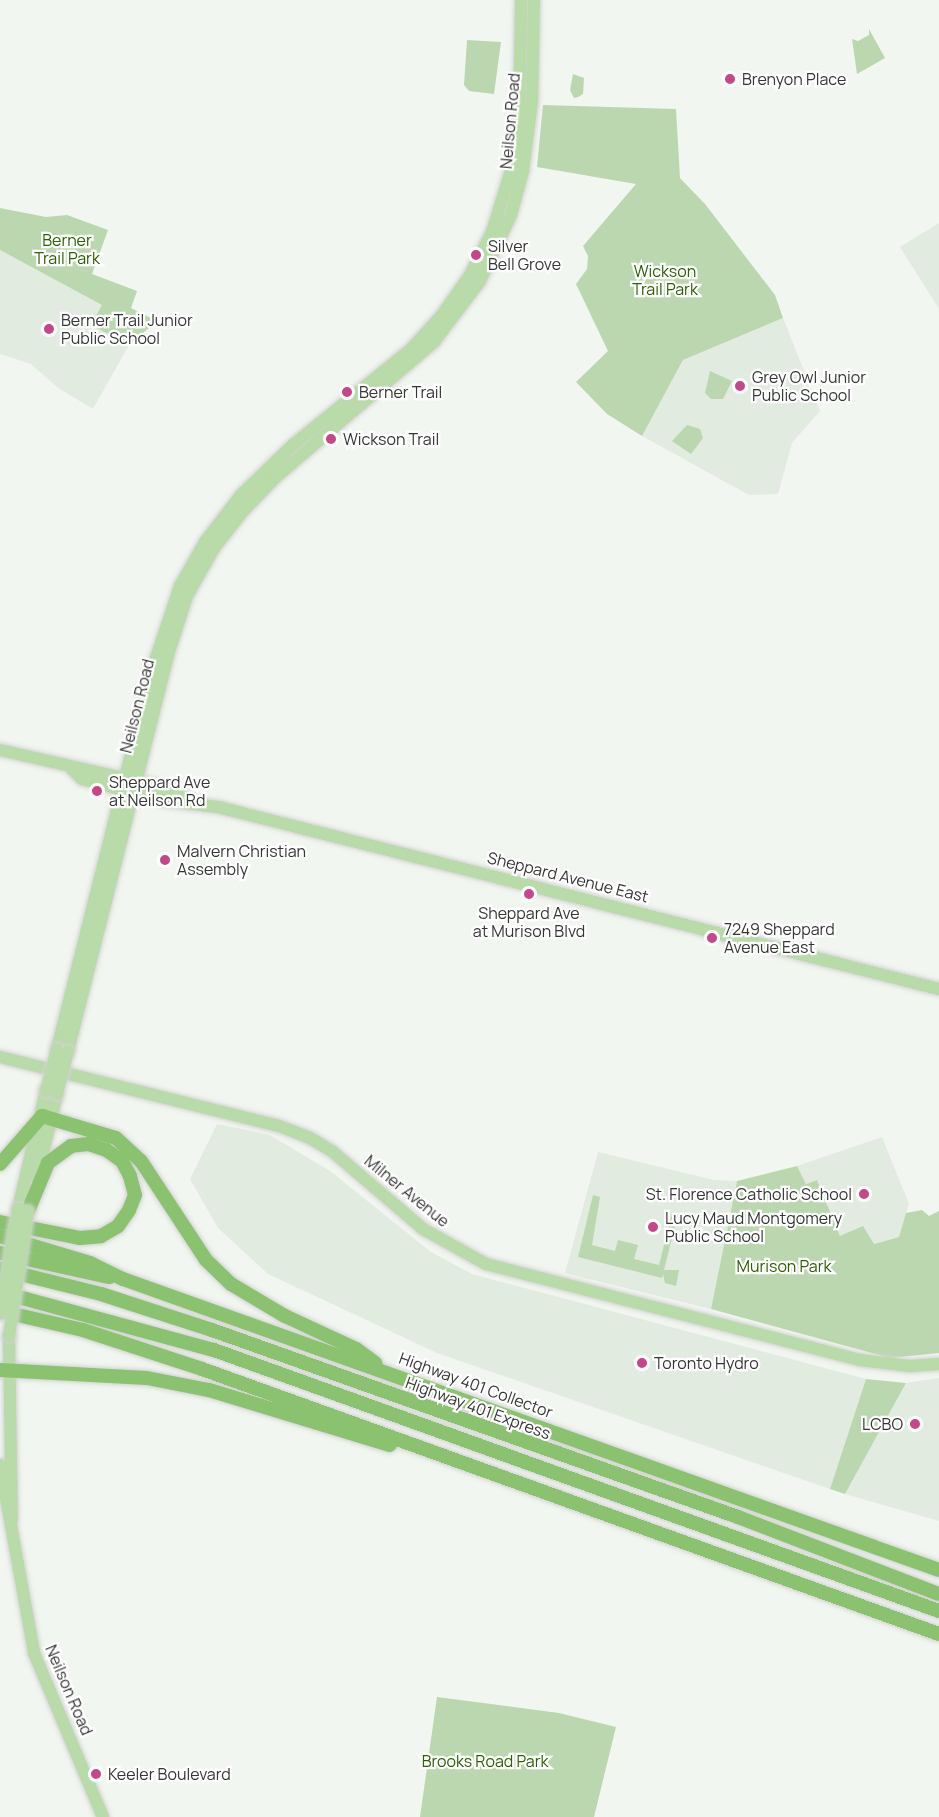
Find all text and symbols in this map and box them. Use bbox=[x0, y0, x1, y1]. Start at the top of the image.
place label: Brenyon Place bbox=[742, 69, 846, 89]
street label: Neilson Road bbox=[496, 72, 524, 170]
marker: Brenyon Place bbox=[723, 72, 737, 86]
park label: Berner Trail Park bbox=[34, 230, 100, 268]
place label: Silver Bell Grove bbox=[488, 236, 561, 274]
marker: Silver Bell Grove bbox=[469, 248, 483, 262]
park label: Wickson Trail Park bbox=[632, 261, 698, 299]
place label: Berner Trail Junior Public School bbox=[61, 310, 193, 348]
marker: Berner Trail Junior Public School bbox=[42, 322, 56, 336]
place label: Grey Owl Junior Public School bbox=[752, 367, 866, 405]
marker: Grey Owl Junior Public School bbox=[733, 379, 747, 393]
place label: Berner Trail bbox=[359, 382, 442, 402]
marker: Berner Trail bbox=[340, 385, 354, 399]
place label: Wickson Trail bbox=[343, 429, 439, 449]
marker: Wickson Trail bbox=[324, 432, 338, 446]
street label: Neilson Road bbox=[116, 657, 158, 755]
place label: Sheppard Ave at Neilson Rd bbox=[109, 772, 210, 810]
marker: Sheppard Ave at Neilson Rd bbox=[90, 784, 104, 798]
place label: Malvern Christian Assembly bbox=[177, 841, 306, 879]
street label: Sheppard Avenue East bbox=[485, 848, 651, 906]
marker: Malvern Christian Assembly bbox=[158, 853, 172, 867]
marker: Sheppard Ave at Murison Blvd bbox=[522, 887, 536, 901]
place label: Sheppard Ave at Murison Blvd bbox=[473, 903, 585, 941]
place label: 7249 Sheppard Avenue East bbox=[724, 919, 835, 957]
marker: 7249 Sheppard Avenue East bbox=[705, 931, 719, 945]
street label: Milner Avenue bbox=[361, 1151, 453, 1231]
place label: St. Florence Catholic School bbox=[646, 1184, 852, 1204]
marker: St. Florence Catholic School bbox=[857, 1187, 871, 1201]
place label: Lucy Maud Montgomery Public School bbox=[665, 1208, 842, 1246]
marker: Lucy Maud Montgomery Public School bbox=[646, 1220, 660, 1234]
park label: Murison Park bbox=[737, 1256, 831, 1276]
street label: Highway 401 Collector bbox=[397, 1348, 555, 1422]
place label: Toronto Hydro bbox=[654, 1353, 759, 1373]
marker: Toronto Hydro bbox=[635, 1356, 649, 1370]
street label: Highway 401 Express bbox=[403, 1373, 553, 1443]
place label: LCBO bbox=[862, 1414, 903, 1434]
marker: LCBO bbox=[908, 1417, 922, 1431]
street label: Neilson Road bbox=[41, 1642, 97, 1738]
park label: Brooks Road Park bbox=[422, 1751, 548, 1771]
place label: Keeler Boulevard bbox=[108, 1764, 231, 1784]
marker: Keeler Boulevard bbox=[89, 1767, 103, 1781]

